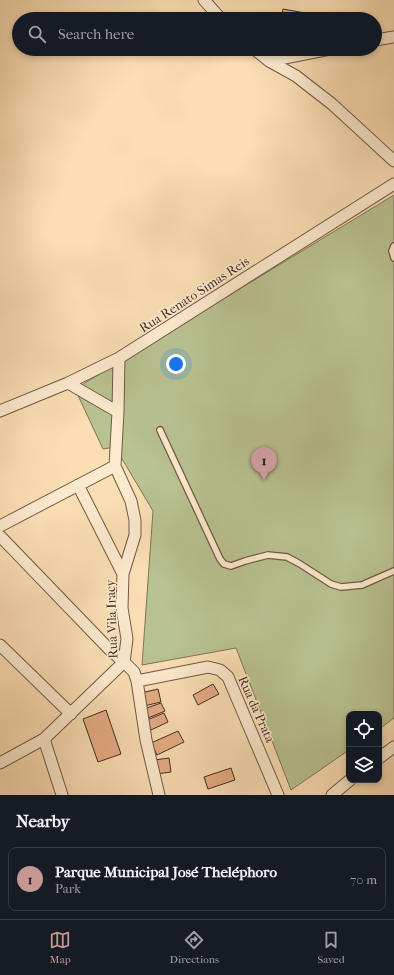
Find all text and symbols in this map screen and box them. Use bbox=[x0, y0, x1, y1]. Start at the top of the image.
search box bbox=[12, 12, 382, 56]
icon: search bbox=[26, 23, 48, 45]
text: Search here bbox=[58, 25, 134, 43]
street label: Rua Renato Simas Reis bbox=[137, 253, 252, 336]
your location bbox=[166, 354, 186, 374]
pin: 1 bbox=[251, 447, 277, 480]
street label: Rua Vila Iracy bbox=[103, 578, 120, 659]
street label: Rua da Prata bbox=[235, 674, 278, 746]
map controls bbox=[346, 711, 382, 783]
button: locate bbox=[346, 711, 382, 747]
button: layers bbox=[346, 747, 382, 783]
text: Nearby bbox=[16, 811, 70, 831]
text: Parque Municipal José Theléphoro bbox=[55, 863, 277, 881]
text: 1 bbox=[28, 872, 32, 887]
text: 70 m bbox=[350, 872, 377, 887]
text: Park bbox=[55, 881, 81, 896]
tab: Map bbox=[49, 929, 71, 966]
tab: Directions bbox=[170, 929, 219, 966]
tab: Saved bbox=[317, 929, 345, 966]

